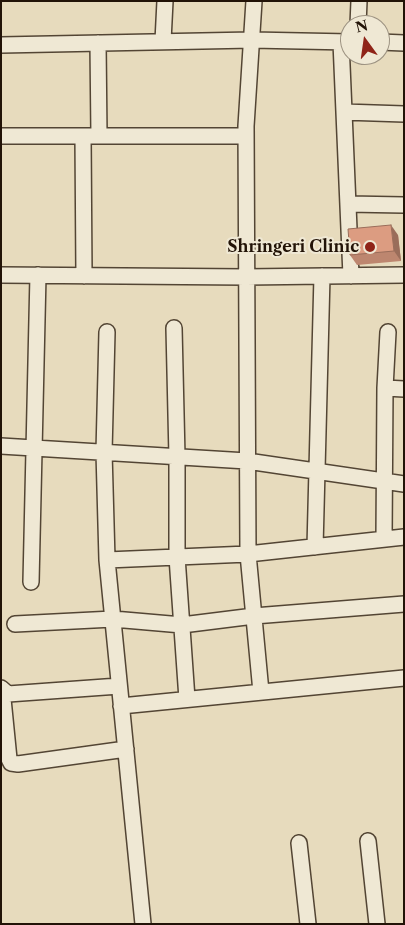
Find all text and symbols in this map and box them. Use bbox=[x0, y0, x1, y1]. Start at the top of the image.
north arrow bbox=[340, 15, 390, 65]
text: N bbox=[354, 16, 370, 37]
place label: Shringeri Clinic bbox=[227, 237, 359, 257]
marker: Shringeri Clinic bbox=[363, 240, 377, 254]

